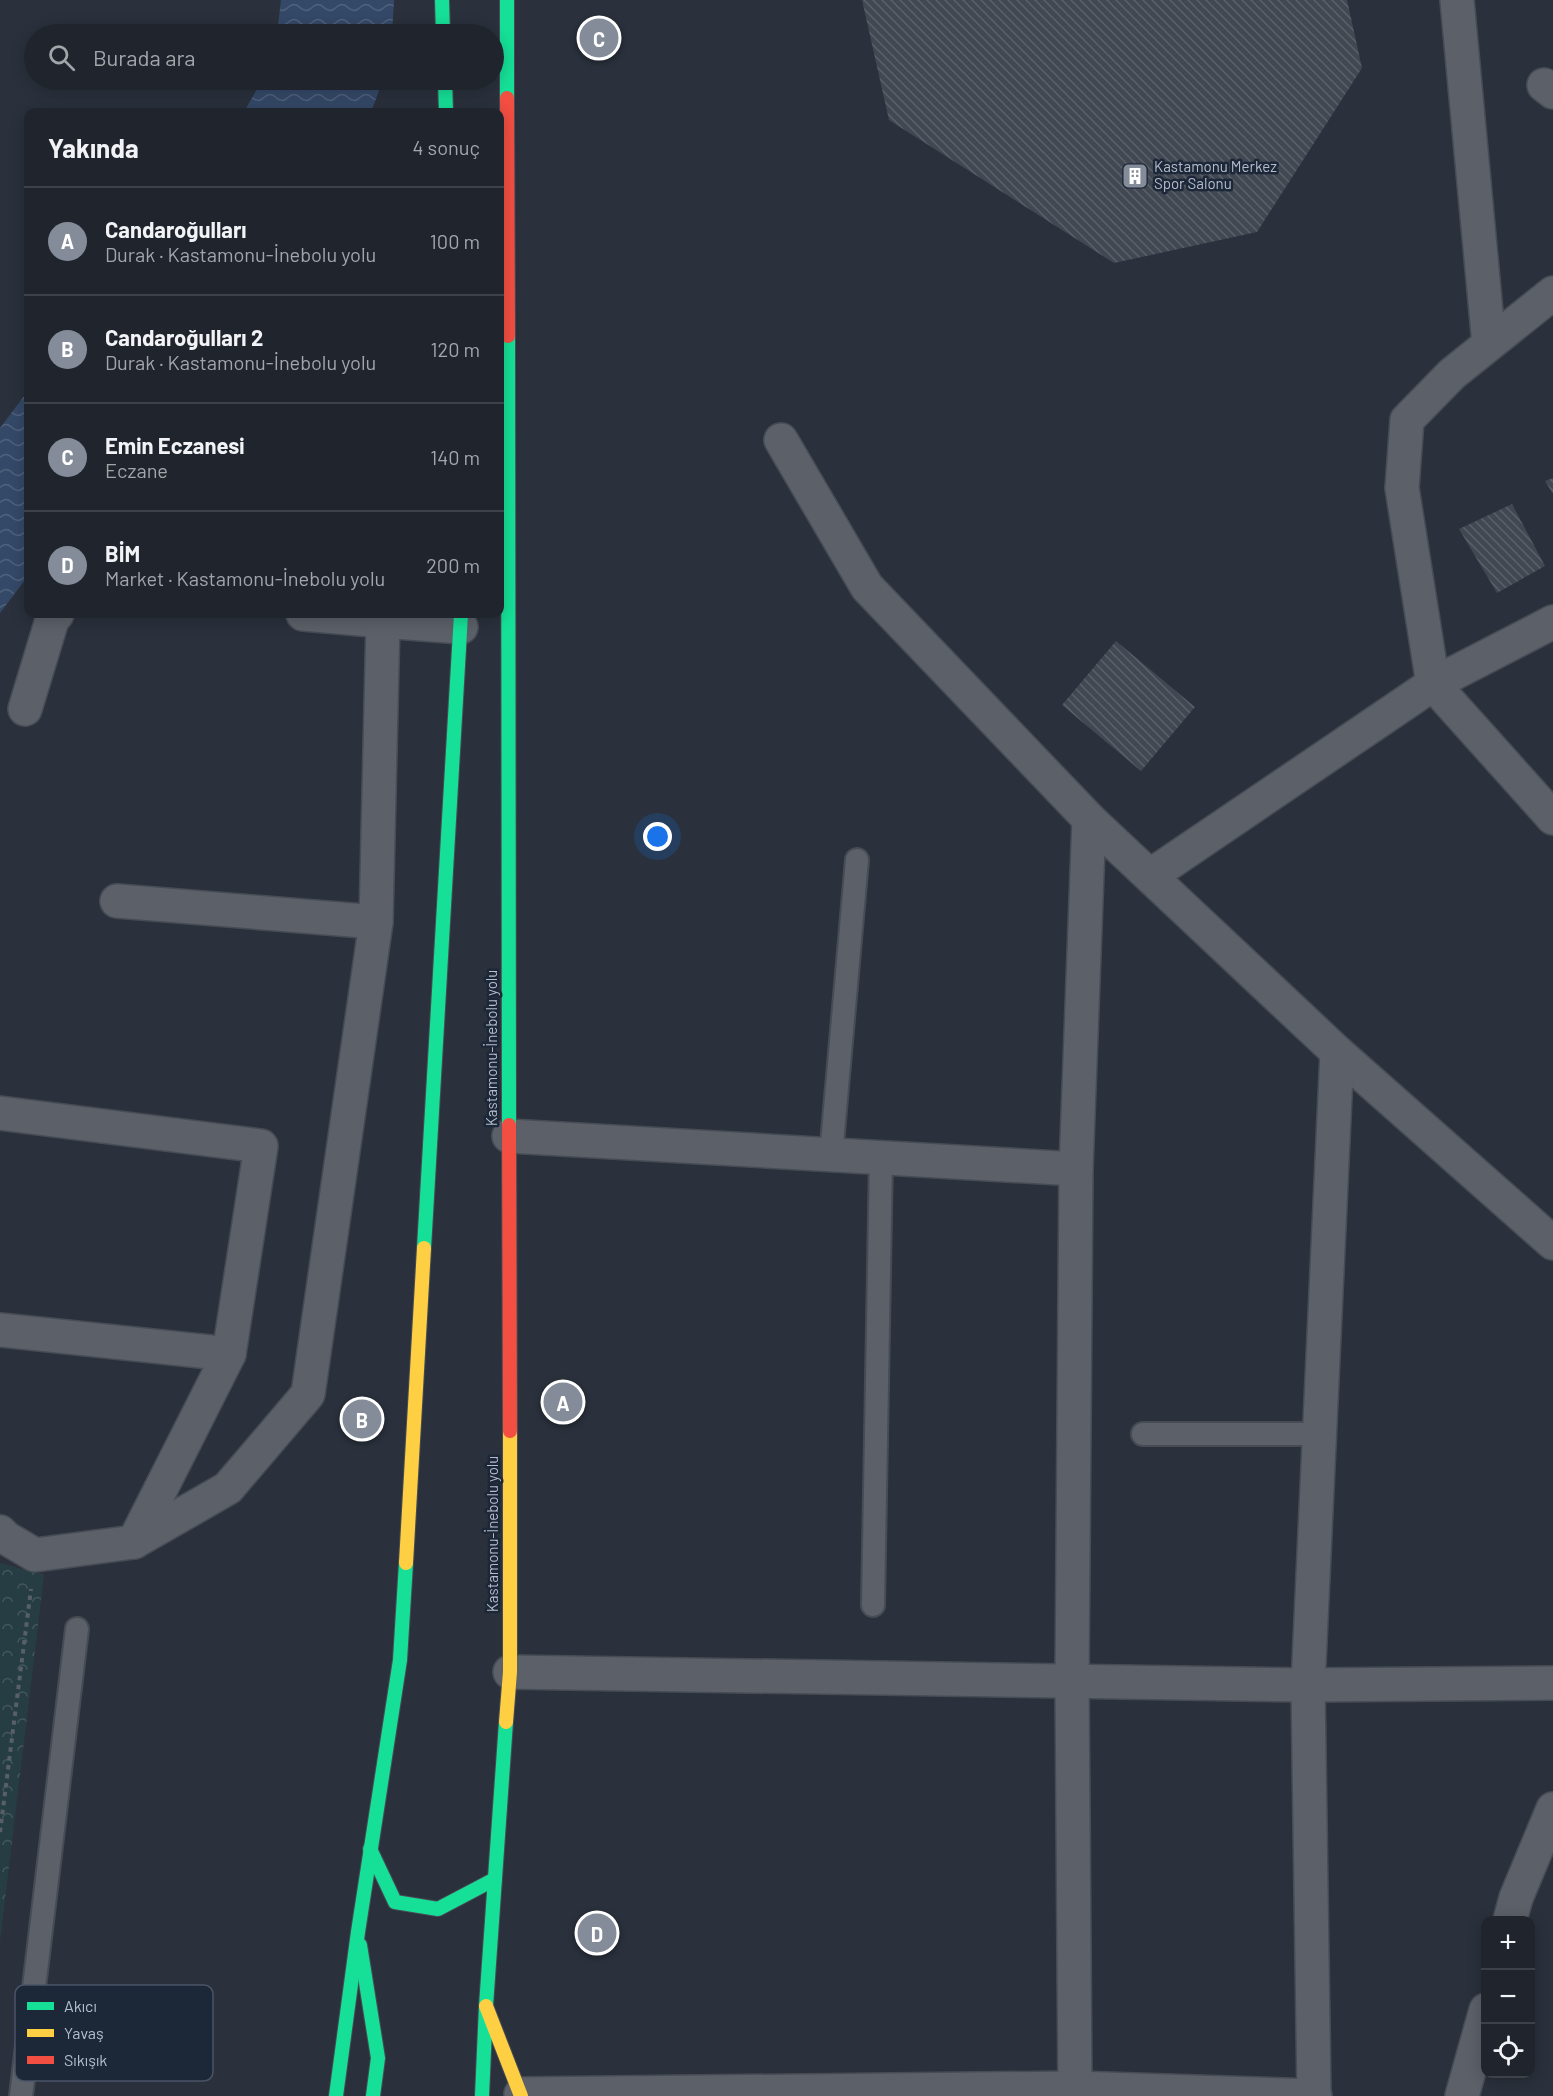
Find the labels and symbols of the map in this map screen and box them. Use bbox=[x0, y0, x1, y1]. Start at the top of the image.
pin: C bbox=[580, 15, 618, 60]
place label: Kastamonu Merkez Spor Salonu bbox=[1154, 157, 1277, 192]
building icon: Kastamonu Merkez Spor Salonu bbox=[1120, 161, 1150, 191]
your location bbox=[643, 822, 672, 851]
street label: Kastamonu-İnebolu yolu bbox=[482, 970, 500, 1126]
pin: A bbox=[544, 1380, 582, 1424]
pin: B bbox=[342, 1396, 382, 1442]
street label: Kastamonu-İnebolu yolu bbox=[483, 1456, 501, 1612]
pin: D bbox=[578, 1910, 616, 1956]
legend bbox=[15, 1985, 213, 2081]
text: Akıcı bbox=[64, 1996, 97, 2015]
text: Yavaş bbox=[64, 2023, 104, 2042]
text: Sıkışık bbox=[64, 2050, 107, 2069]

